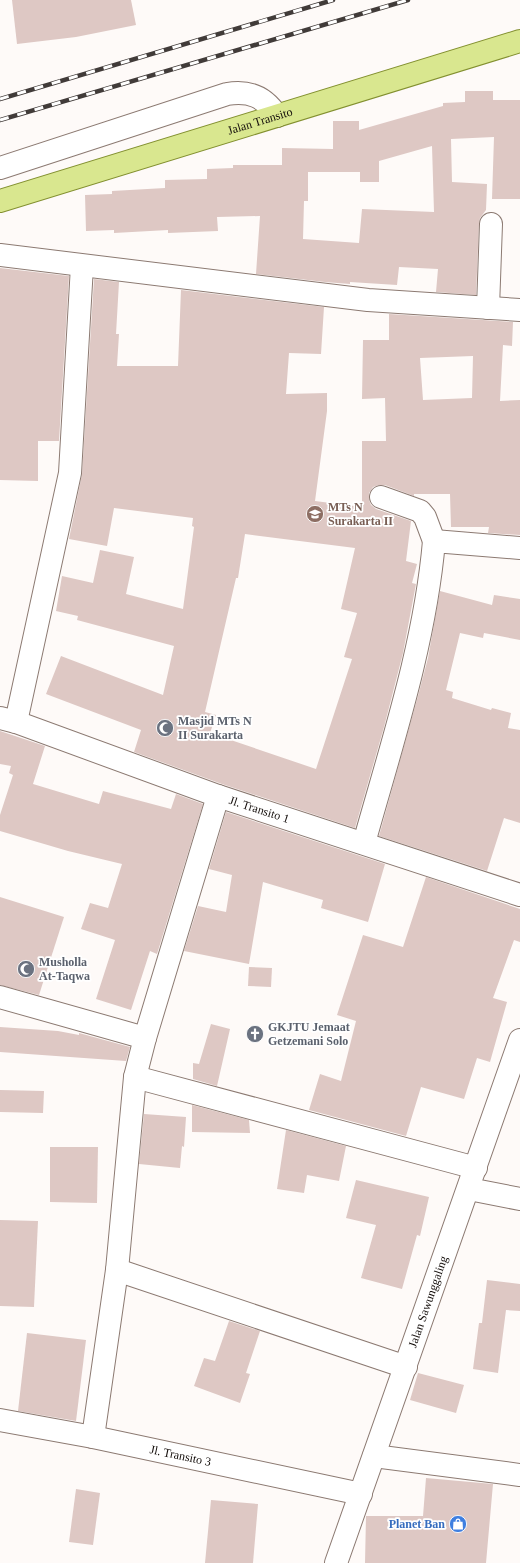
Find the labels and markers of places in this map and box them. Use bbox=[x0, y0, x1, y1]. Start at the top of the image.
place label: MTs N Surakarta II bbox=[328, 500, 393, 528]
school or university icon: MTs N Surakarta II bbox=[305, 504, 325, 524]
place label: Masjid MTs N II Surakarta bbox=[178, 714, 252, 742]
mosque icon: Masjid MTs N II Surakarta bbox=[155, 718, 175, 738]
place label: Musholla At-Taqwa bbox=[39, 955, 90, 983]
mosque icon: Musholla At-Taqwa bbox=[16, 959, 36, 979]
place label: GKJTU Jemaat Getzemani Solo bbox=[268, 1020, 350, 1048]
church icon: GKJTU Jemaat Getzemani Solo bbox=[245, 1024, 265, 1044]
shop icon: Planet Ban bbox=[448, 1514, 468, 1534]
place label: Planet Ban bbox=[389, 1517, 445, 1531]

